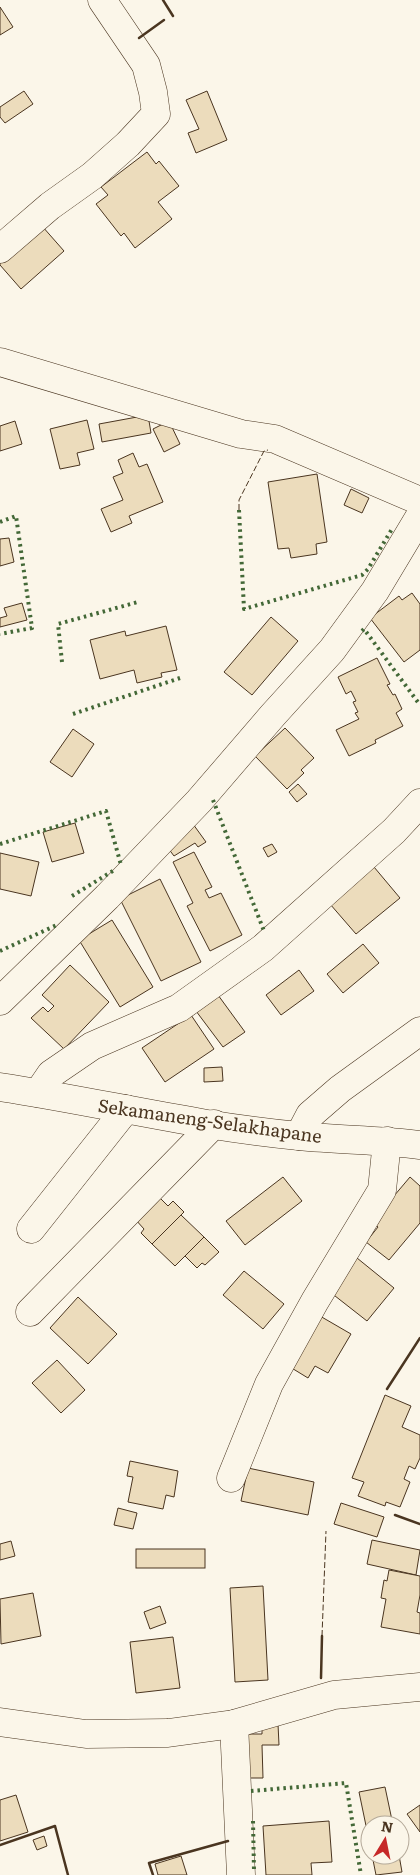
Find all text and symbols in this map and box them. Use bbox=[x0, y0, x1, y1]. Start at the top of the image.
street label: Sekamaneng-Selakhapane bbox=[96, 1091, 324, 1149]
north arrow bbox=[360, 1815, 410, 1865]
text: N bbox=[380, 1815, 395, 1837]

